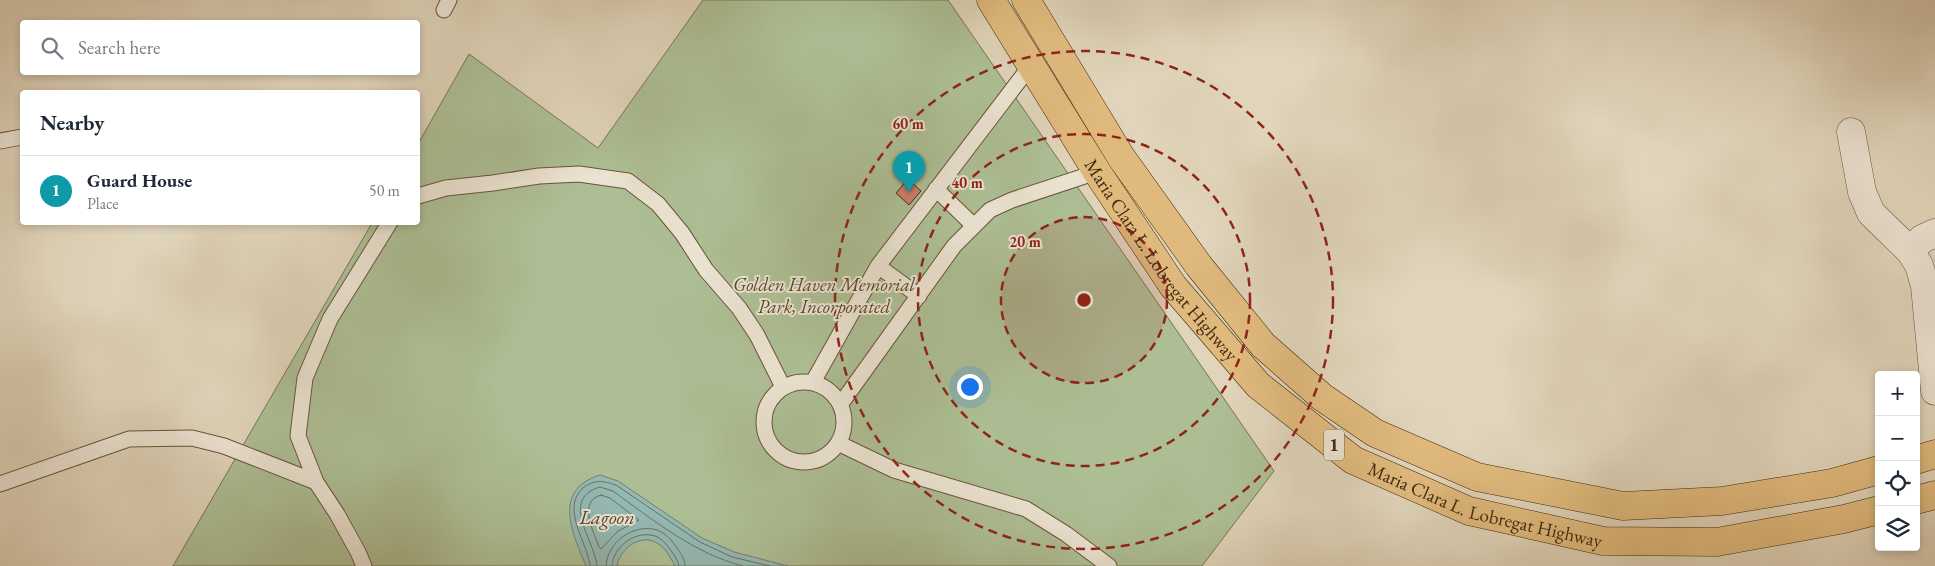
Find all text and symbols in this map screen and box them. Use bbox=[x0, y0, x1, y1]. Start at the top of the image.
search box bbox=[20, 20, 420, 75]
icon: search bbox=[38, 34, 66, 62]
text: Search here bbox=[78, 35, 160, 60]
text: Nearby bbox=[40, 109, 104, 136]
text: 60 m bbox=[892, 114, 924, 133]
pin: 1 bbox=[893, 151, 925, 192]
street label: Maria Clara L. Lobregat Highway bbox=[1079, 154, 1244, 367]
text: Guard House bbox=[87, 168, 192, 193]
text: 40 m bbox=[951, 173, 983, 192]
text: 1 bbox=[52, 180, 60, 201]
text: 50 m bbox=[369, 180, 400, 201]
text: Place bbox=[87, 193, 119, 214]
text: 20 m bbox=[1009, 232, 1041, 251]
park label: Golden Haven Memorial Park, Incorporated bbox=[733, 272, 915, 319]
centre of rings bbox=[1075, 291, 1093, 309]
map controls bbox=[1875, 371, 1920, 551]
button: + bbox=[1875, 371, 1920, 416]
your location bbox=[957, 374, 983, 400]
button: − bbox=[1875, 416, 1920, 461]
road number: 1 bbox=[1324, 430, 1344, 460]
street label: Maria Clara L. Lobregat Highway bbox=[1364, 456, 1605, 554]
button: locate bbox=[1875, 461, 1920, 506]
water label: Lagoon bbox=[578, 504, 635, 530]
button: layers bbox=[1875, 506, 1920, 551]

